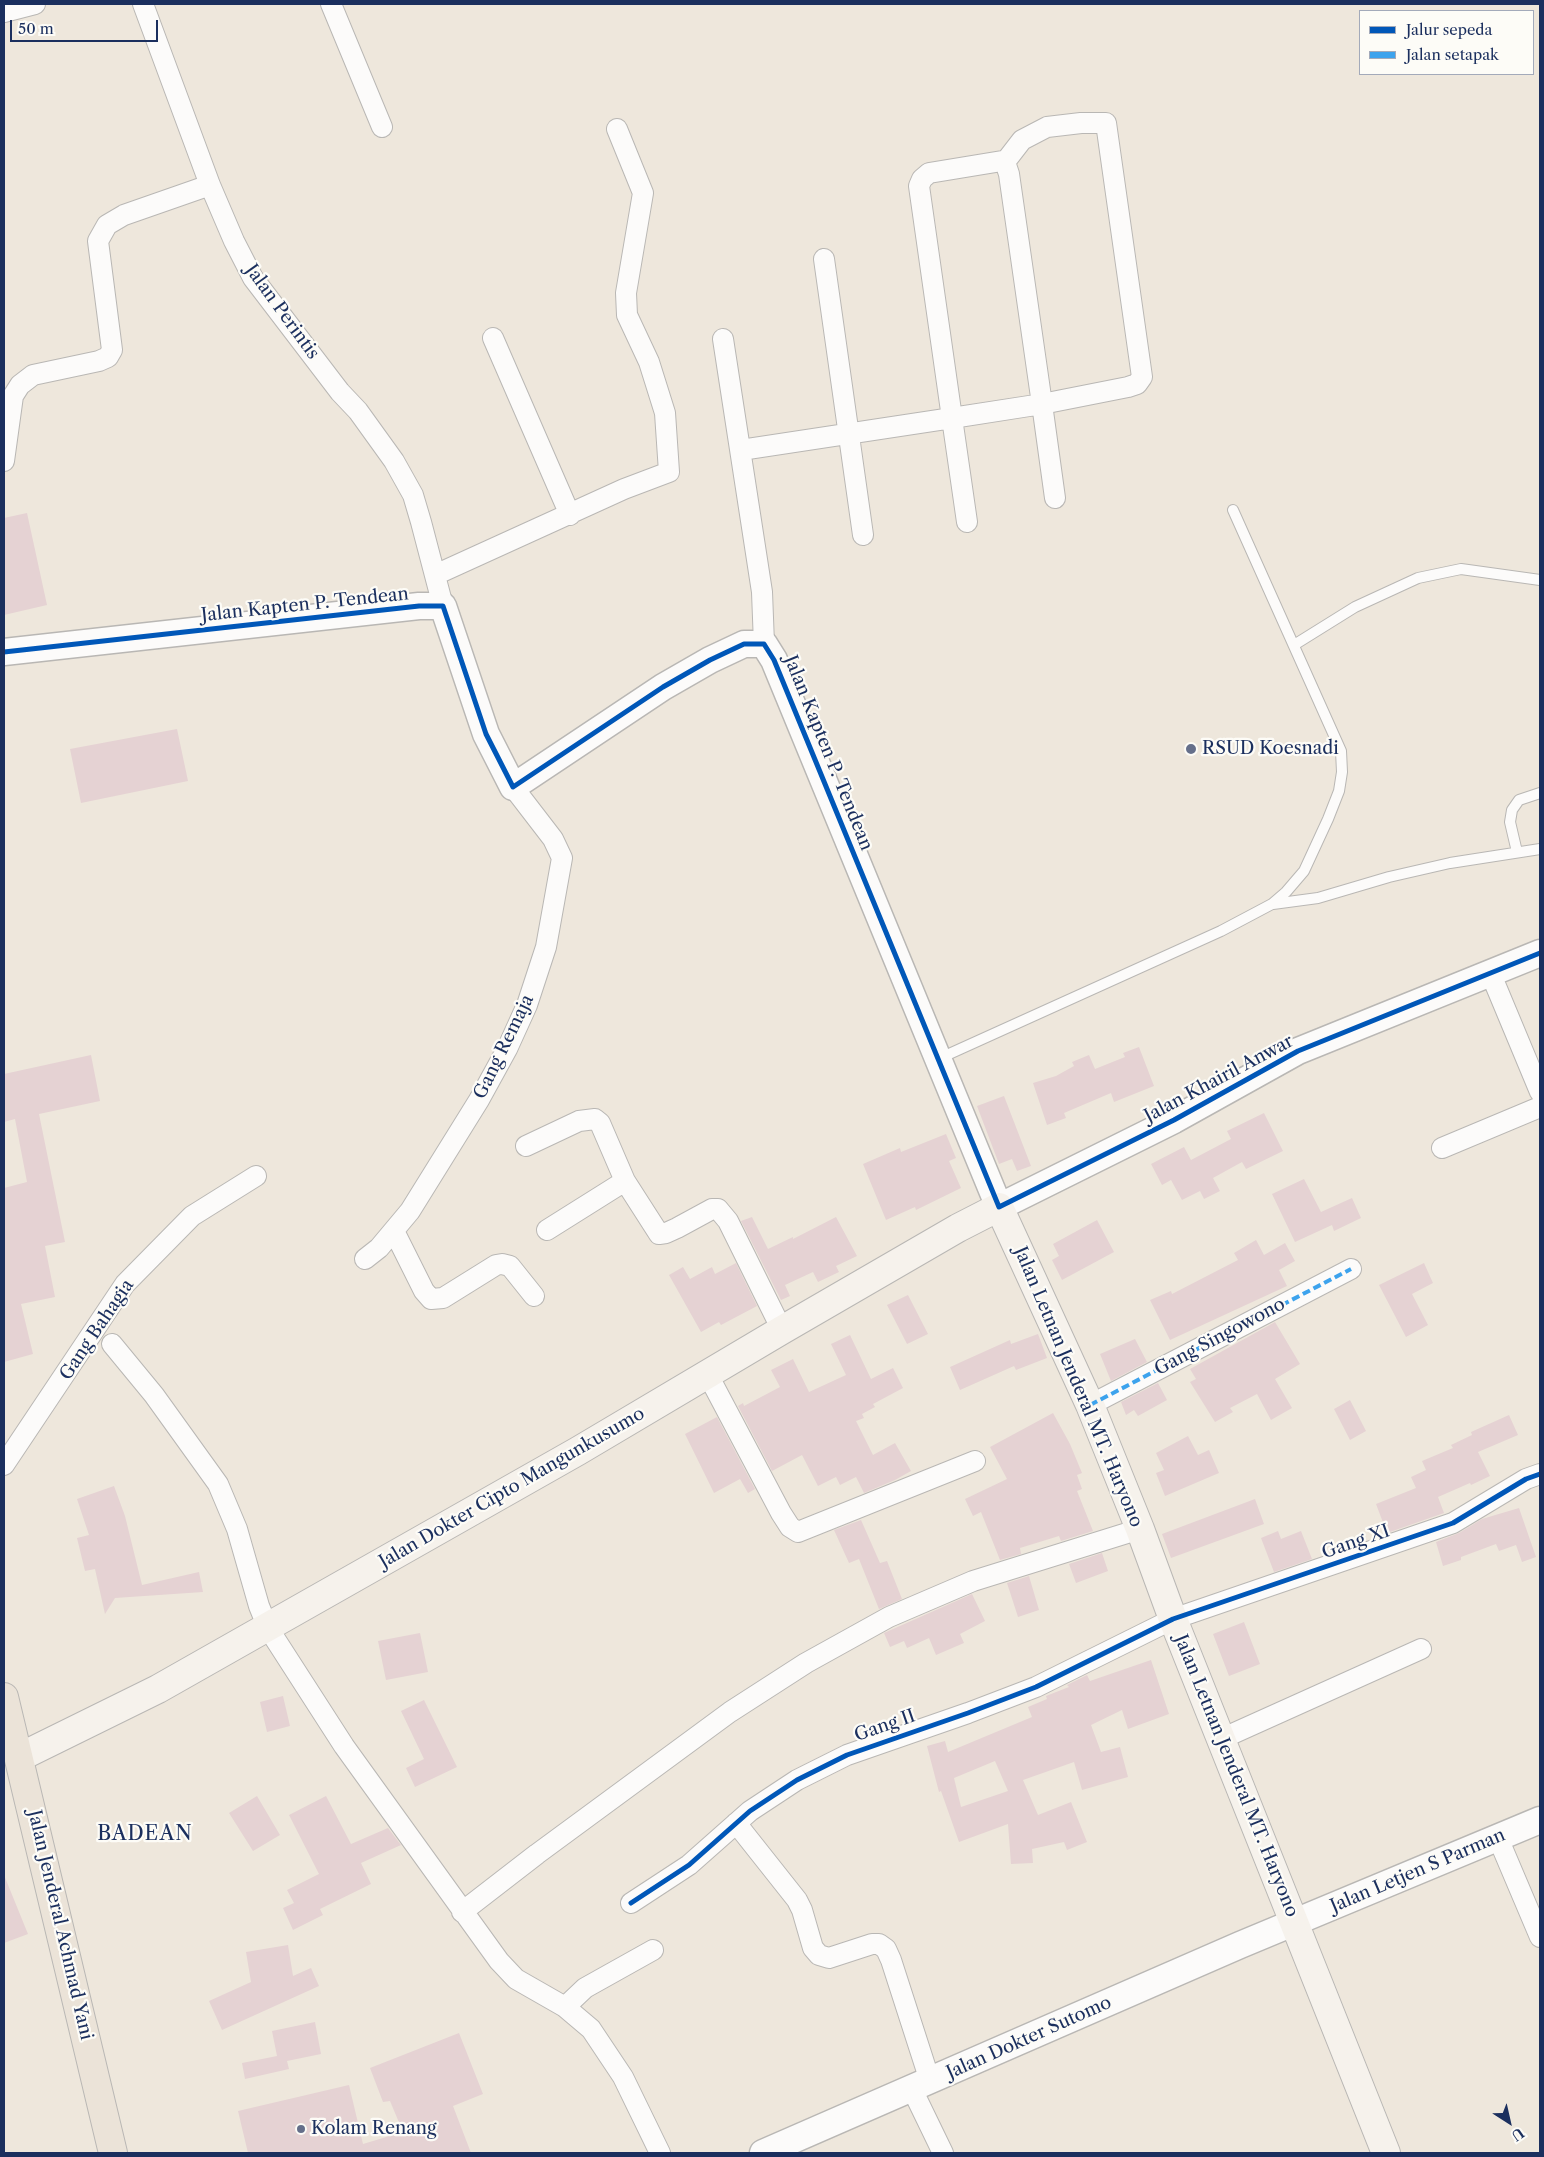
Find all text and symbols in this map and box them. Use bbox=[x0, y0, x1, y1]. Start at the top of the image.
scale bar bbox=[12, 10, 160, 42]
legend bbox=[1359, 10, 1534, 75]
text: 50 m bbox=[18, 19, 54, 38]
text: Jalur sepeda bbox=[1406, 20, 1492, 39]
text: Jalan setapak bbox=[1406, 45, 1499, 64]
street label: Jalan Perintis bbox=[240, 260, 324, 364]
street label: Jalan Kapten P. Tendean bbox=[200, 583, 410, 627]
street label: Jalan Kapten P. Tendean bbox=[779, 652, 877, 854]
place label: RSUD Koesnadi bbox=[1202, 738, 1339, 760]
marker: RSUD Koesnadi bbox=[1184, 742, 1198, 756]
street label: Gang Remaja bbox=[469, 991, 539, 1103]
street label: Jalan Khairil Anwar bbox=[1141, 1031, 1297, 1127]
street label: Jalan Letnan Jenderal MT. Haryono bbox=[1009, 1243, 1147, 1531]
street label: Gang Bahagia bbox=[55, 1276, 139, 1384]
street label: Gang Singowono bbox=[1151, 1293, 1289, 1381]
street label: Jalan Dokter Cipto Mangunkusumo bbox=[375, 1403, 649, 1573]
street label: Gang XI bbox=[1319, 1520, 1393, 1564]
street label: Jalan Letnan Jenderal MT. Haryono bbox=[1169, 1632, 1303, 1920]
street label: Gang II bbox=[852, 1706, 918, 1746]
street label: Jalan Jenderal Achmad Yani bbox=[23, 1808, 97, 2042]
district label: BADEAN bbox=[97, 1822, 193, 1846]
street label: Jalan Letjen S Parman bbox=[1327, 1824, 1509, 1918]
street label: Jalan Dokter Sutomo bbox=[943, 1992, 1115, 2084]
north arrow bbox=[1484, 2097, 1534, 2147]
place label: Kolam Renang bbox=[311, 2118, 436, 2140]
marker: Kolam Renang bbox=[295, 2123, 307, 2135]
text: U bbox=[1508, 2124, 1527, 2145]

